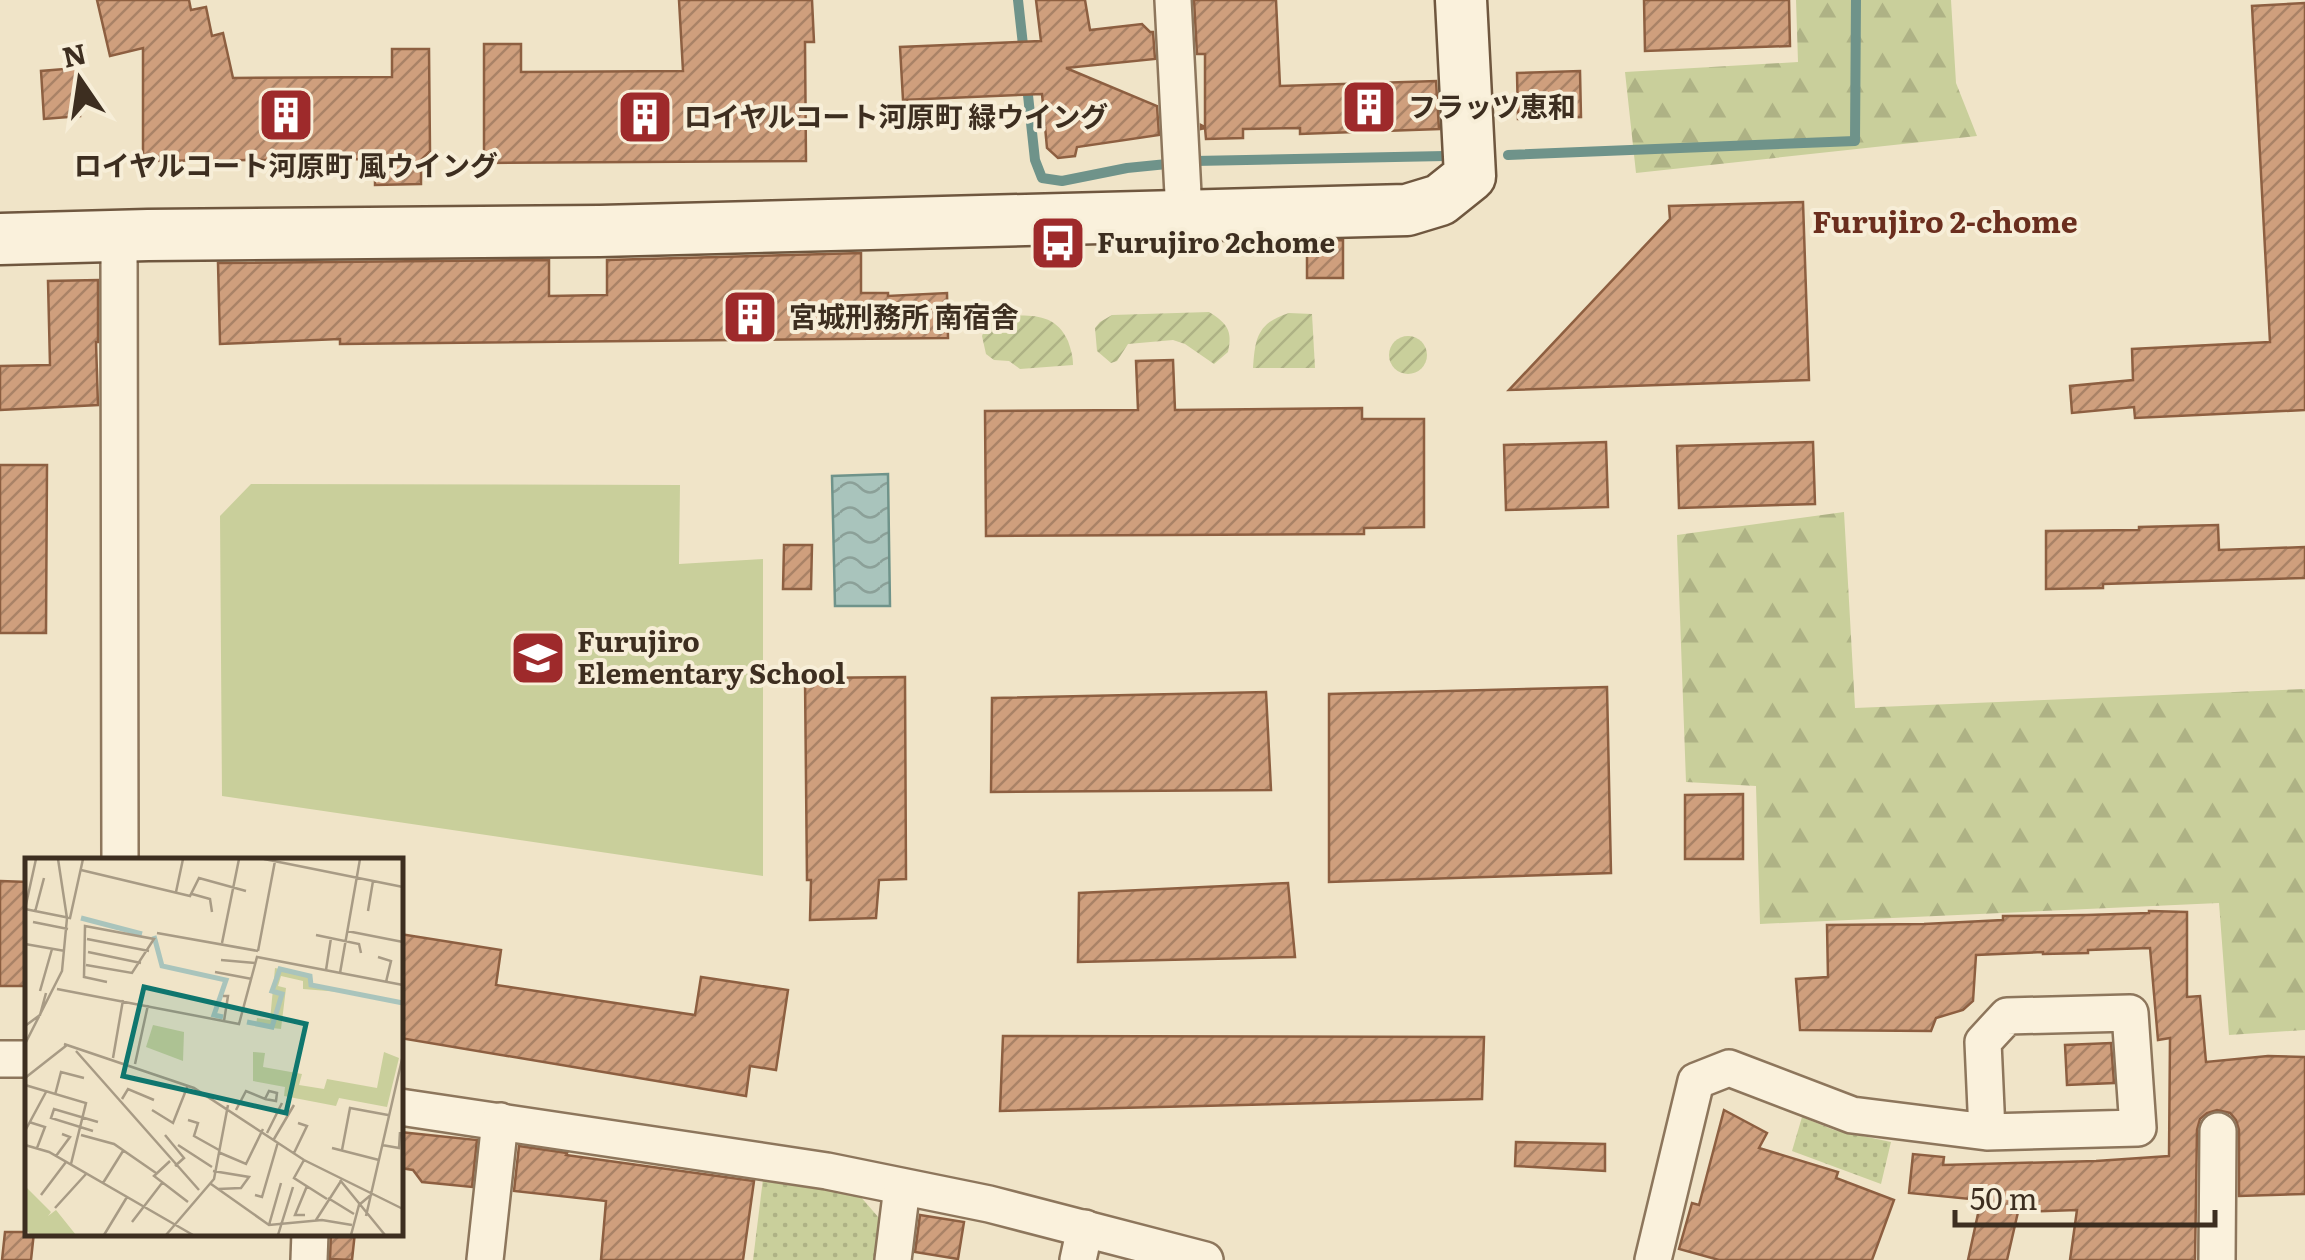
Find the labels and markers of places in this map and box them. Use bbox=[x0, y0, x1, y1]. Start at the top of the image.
building icon: フラッツ恵和 bbox=[1339, 77, 1399, 137]
place label: フラッツ恵和 bbox=[1408, 84, 1576, 126]
building icon: ロイヤルコート河原町 風ウイング bbox=[256, 85, 316, 145]
building icon: ロイヤルコート河原町 緑ウイング bbox=[615, 87, 675, 147]
place label: ロイヤルコート河原町 緑ウイング bbox=[684, 94, 1108, 136]
place label: ロイヤルコート河原町 風ウイング bbox=[74, 143, 498, 185]
bus stop icon: Furujiro 2chome bbox=[1028, 213, 1088, 273]
place label: Furujiro 2chome bbox=[1097, 220, 1336, 262]
building icon: 宮城刑務所 南宿舎 bbox=[720, 287, 780, 347]
place label: 宮城刑務所 南宿舎 bbox=[789, 294, 1019, 336]
place label: Furujiro Elementary School bbox=[577, 619, 845, 693]
school or university icon: Furujiro Elementary School bbox=[508, 628, 568, 688]

